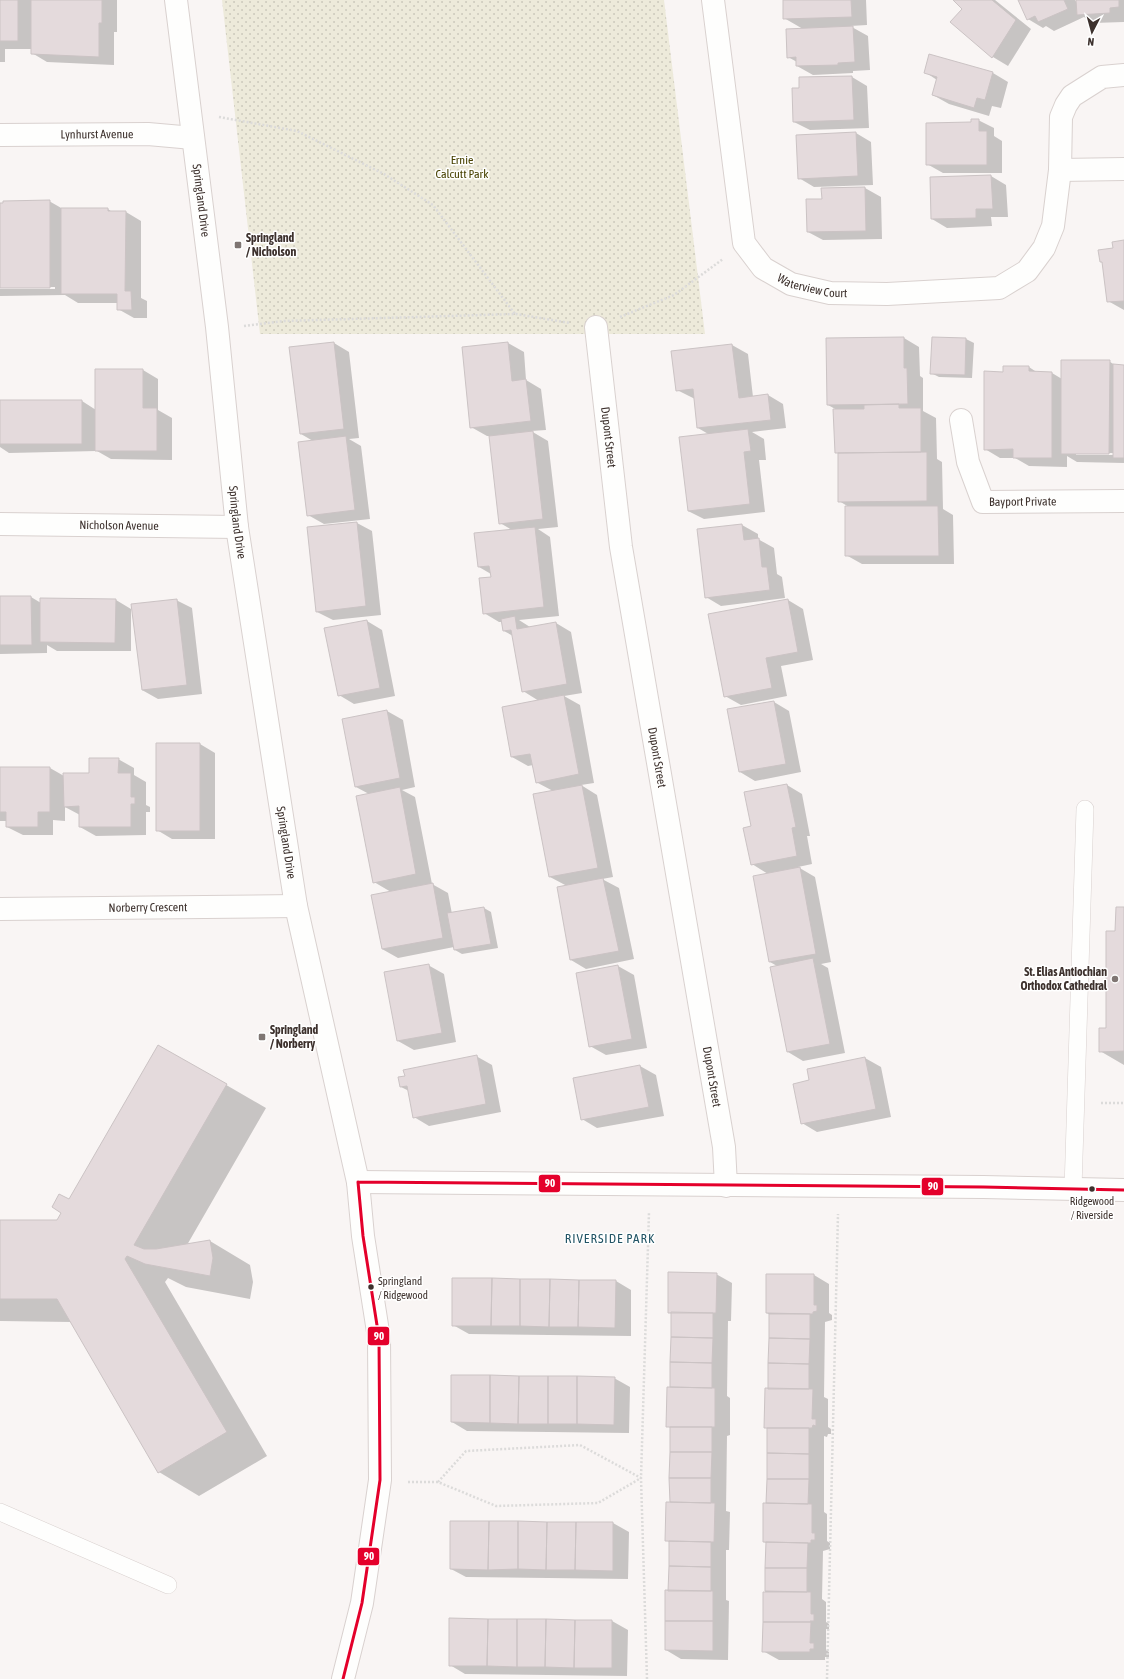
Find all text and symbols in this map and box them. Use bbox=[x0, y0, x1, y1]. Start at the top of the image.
north arrow bbox=[1072, 12, 1112, 52]
text: N bbox=[1087, 36, 1095, 48]
street label: Lynhurst Avenue bbox=[61, 127, 133, 142]
park label: Ernie Calcutt Park bbox=[436, 153, 489, 181]
street label: Springland Drive bbox=[190, 163, 213, 238]
place label: Springland / Nicholson bbox=[246, 231, 296, 259]
marker: Springland / Nicholson bbox=[233, 240, 243, 250]
street label: Waterview Court bbox=[775, 271, 848, 300]
street label: Dupont Street bbox=[598, 406, 619, 469]
street label: Springland Drive bbox=[226, 485, 249, 560]
street label: Bayport Private bbox=[989, 494, 1057, 509]
street label: Nicholson Avenue bbox=[79, 518, 159, 533]
street label: Dupont Street bbox=[645, 726, 669, 789]
street label: Springland Drive bbox=[274, 805, 299, 880]
street label: Norberry Crescent bbox=[108, 900, 188, 915]
place label: St. Elias Antiochian Orthodox Cathedral bbox=[1021, 965, 1108, 993]
marker: St. Elias Antiochian Orthodox Cathedral bbox=[1110, 974, 1120, 984]
place label: Springland / Norberry bbox=[270, 1023, 319, 1051]
marker: Springland / Norberry bbox=[257, 1032, 267, 1042]
street label: Dupont Street bbox=[700, 1045, 724, 1109]
line badge: 90 bbox=[538, 1174, 561, 1193]
text: 90 bbox=[545, 1177, 555, 1189]
line badge: 90 bbox=[921, 1177, 944, 1196]
text: 90 bbox=[928, 1180, 938, 1192]
marker: Ridgewood / Riverside bbox=[1087, 1184, 1097, 1194]
place label: Ridgewood / Riverside bbox=[1070, 1195, 1114, 1221]
district label: RIVERSIDE PARK bbox=[565, 1231, 655, 1246]
place label: Springland / Ridgewood bbox=[378, 1275, 428, 1301]
marker: Springland / Ridgewood bbox=[366, 1282, 376, 1292]
line badge: 90 bbox=[367, 1326, 390, 1346]
text: 90 bbox=[374, 1330, 384, 1342]
line badge: 90 bbox=[357, 1547, 380, 1566]
text: 90 bbox=[364, 1550, 374, 1562]

